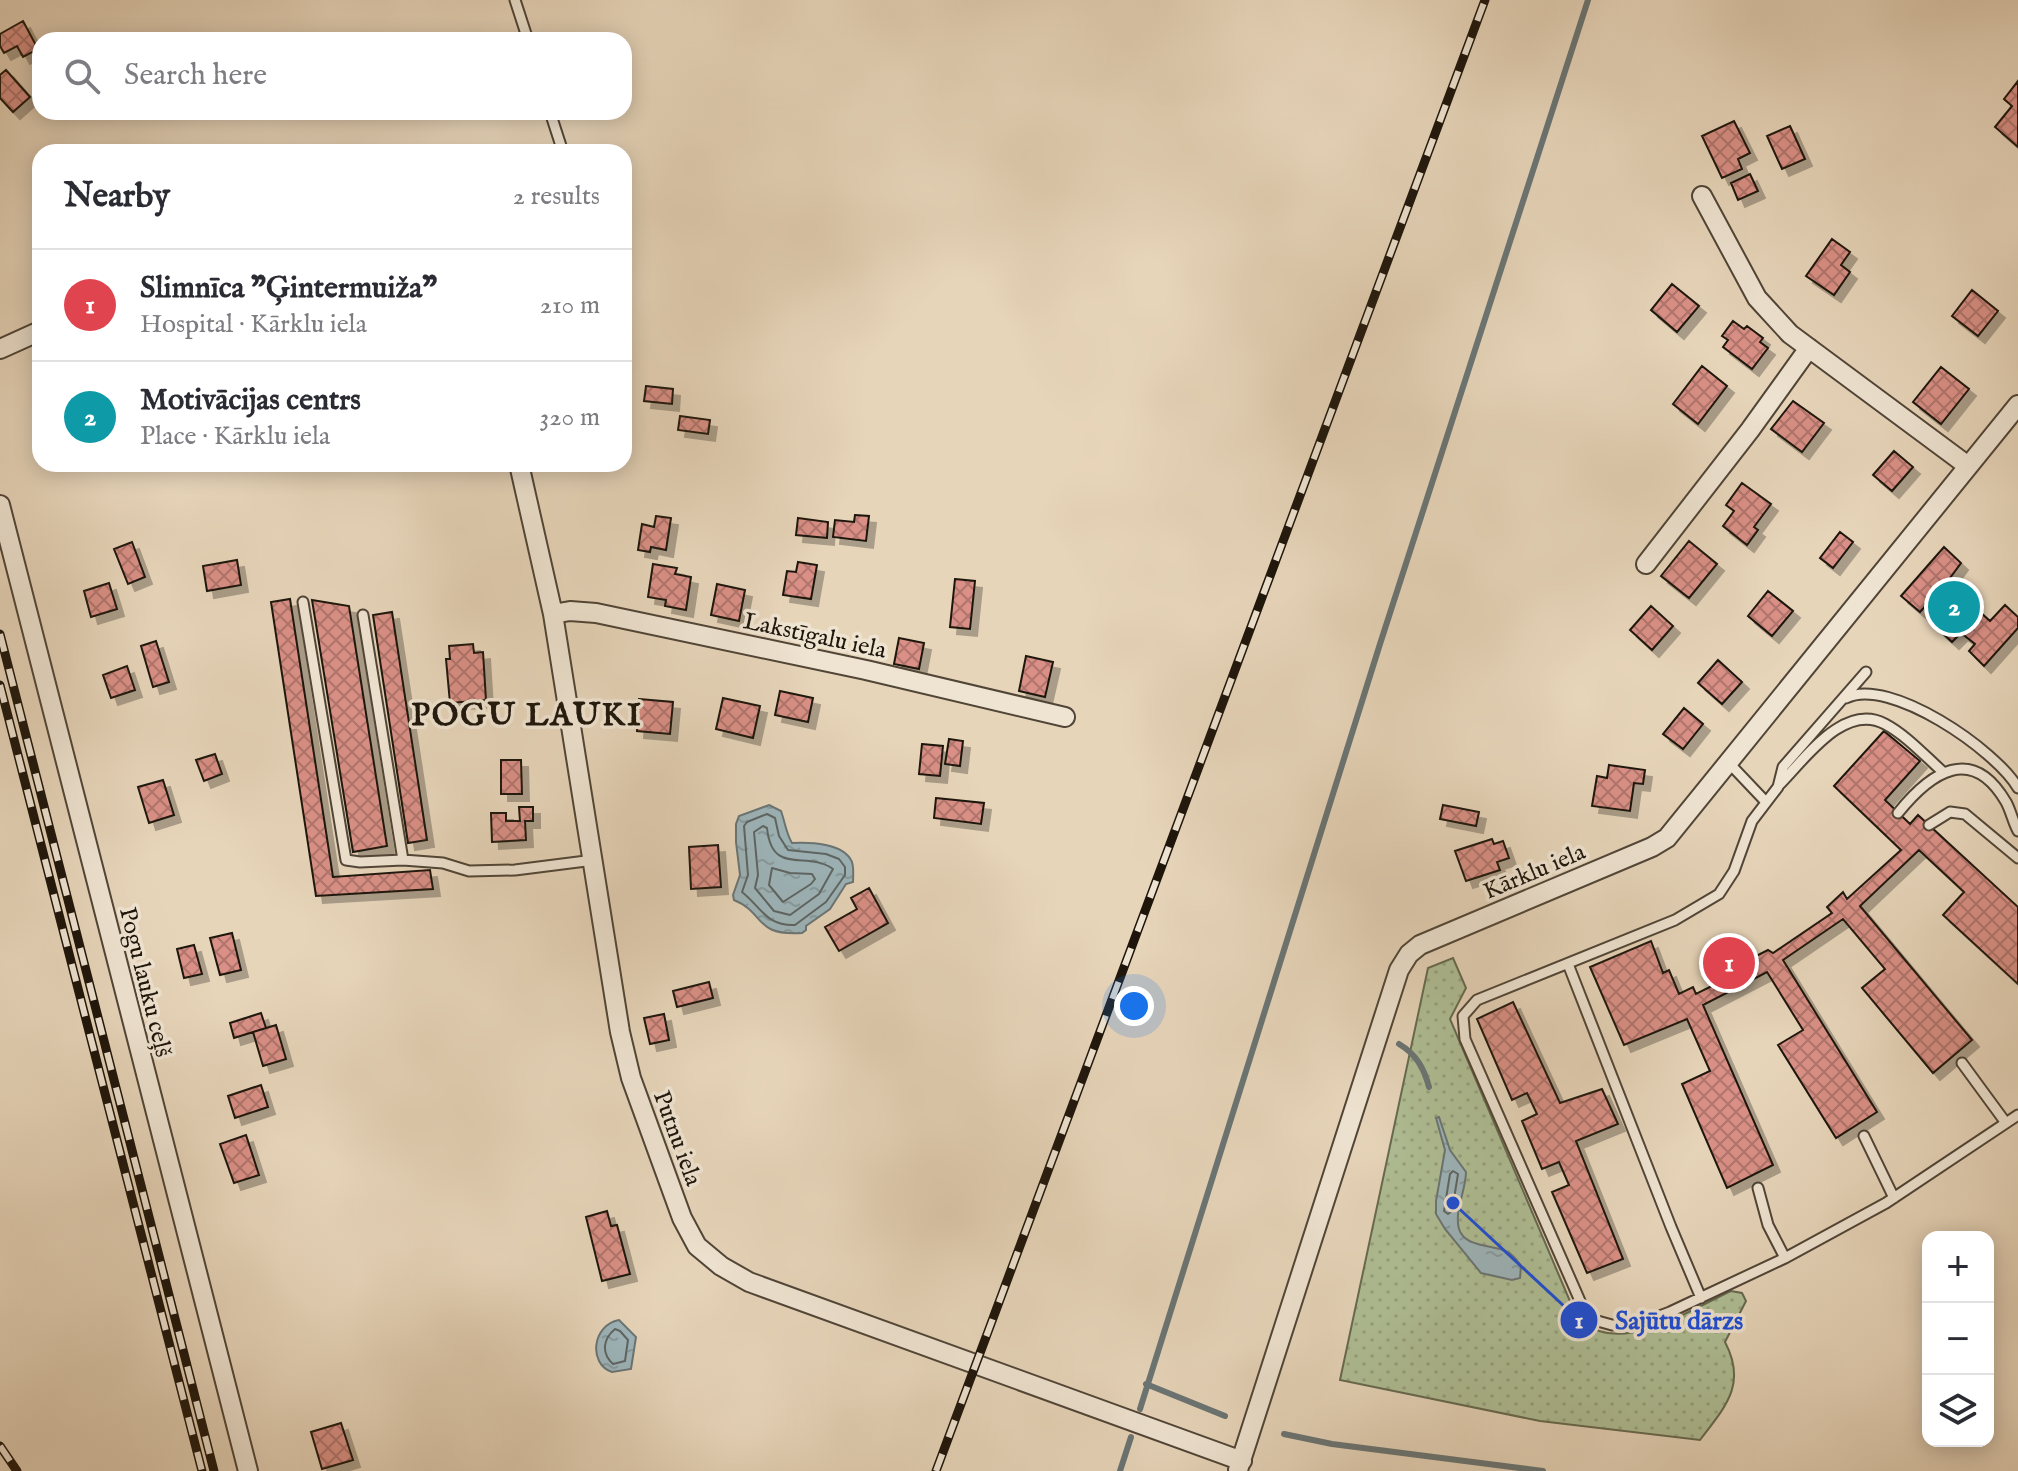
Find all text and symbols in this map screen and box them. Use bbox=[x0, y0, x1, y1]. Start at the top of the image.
search box bbox=[32, 32, 632, 120]
icon: search bbox=[60, 54, 104, 98]
text: Search here bbox=[124, 57, 267, 95]
text: Nearby bbox=[64, 175, 170, 218]
text: 2 results bbox=[513, 180, 600, 213]
text: Slimnīca "Ģintermuiža" bbox=[140, 270, 437, 308]
text: 1 bbox=[85, 289, 95, 322]
text: 210 m bbox=[540, 289, 600, 322]
text: Hospital · Kārklu iela bbox=[140, 308, 367, 341]
text: Motivācijas centrs bbox=[140, 382, 361, 420]
text: 2 bbox=[84, 401, 96, 434]
text: 320 m bbox=[540, 401, 600, 434]
text: Place · Kārklu iela bbox=[140, 420, 330, 453]
pin: 2 bbox=[1928, 577, 1980, 637]
street label: Lakstīgalu iela bbox=[740, 606, 890, 667]
district label: POGU LAUKI bbox=[411, 696, 643, 737]
street label: Kārklu iela bbox=[1479, 837, 1591, 908]
street label: Pogu lauku ceļš bbox=[111, 904, 178, 1060]
pin: 1 bbox=[1703, 933, 1755, 993]
your location bbox=[1114, 986, 1154, 1026]
street label: Putnu iela bbox=[645, 1087, 708, 1191]
map controls bbox=[1922, 1231, 1994, 1447]
button: + bbox=[1922, 1231, 1994, 1303]
callout: Sajūtu dārzs bbox=[1559, 1295, 1759, 1345]
button: − bbox=[1922, 1303, 1994, 1375]
text: Sajūtu dārzs bbox=[1615, 1305, 1743, 1338]
text: 1 bbox=[1575, 1306, 1584, 1337]
button: layers bbox=[1922, 1375, 1994, 1447]

